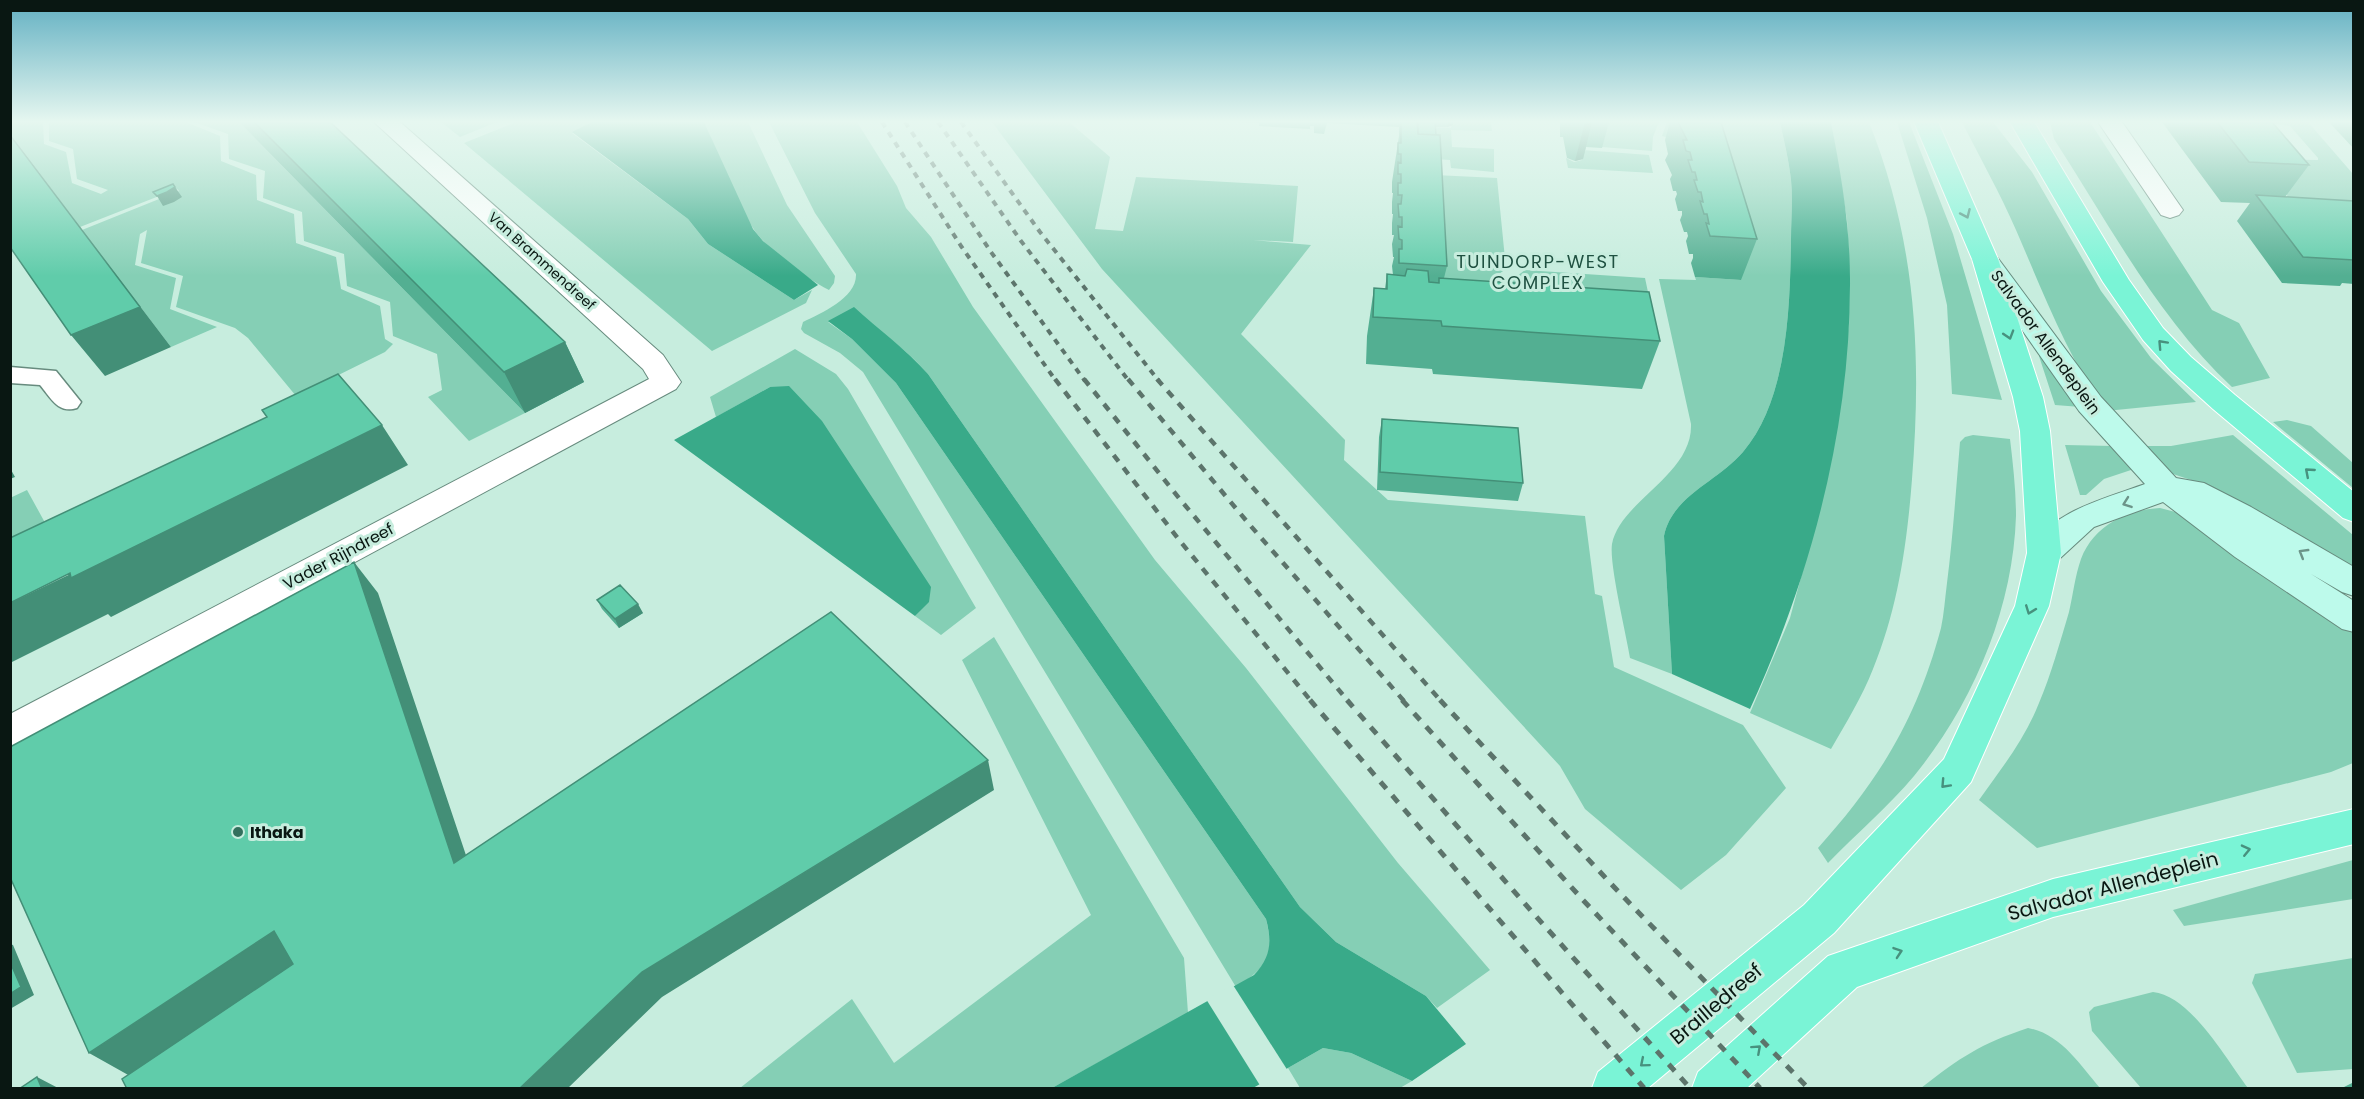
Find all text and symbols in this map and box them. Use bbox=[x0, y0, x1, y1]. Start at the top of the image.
street label: Van Brammendreef bbox=[484, 207, 600, 315]
one-way arrow bbox=[1959, 208, 1971, 219]
district label: TUINDORP-WEST COMPLEX bbox=[1456, 249, 1620, 295]
street label: Salvador Allendeplein bbox=[1985, 265, 2106, 419]
one-way arrow bbox=[2002, 329, 2014, 340]
one-way arrow bbox=[2159, 340, 2170, 351]
one-way arrow bbox=[2305, 468, 2316, 479]
one-way arrow bbox=[2123, 495, 2133, 508]
street label: Vader Rijndreef bbox=[279, 518, 398, 595]
one-way arrow bbox=[2299, 549, 2309, 561]
one-way arrow bbox=[2025, 603, 2037, 614]
one-way arrow bbox=[1941, 777, 1952, 788]
place label: Ithaka bbox=[250, 821, 304, 844]
marker: Ithaka bbox=[231, 825, 245, 839]
street label: Salvador Allendeplein bbox=[2005, 844, 2221, 928]
one-way arrow bbox=[2241, 845, 2251, 858]
one-way arrow bbox=[1892, 946, 1903, 959]
street label: Brailledreef bbox=[1664, 957, 1768, 1051]
one-way arrow bbox=[1750, 1045, 1761, 1056]
one-way arrow bbox=[1640, 1056, 1651, 1067]

